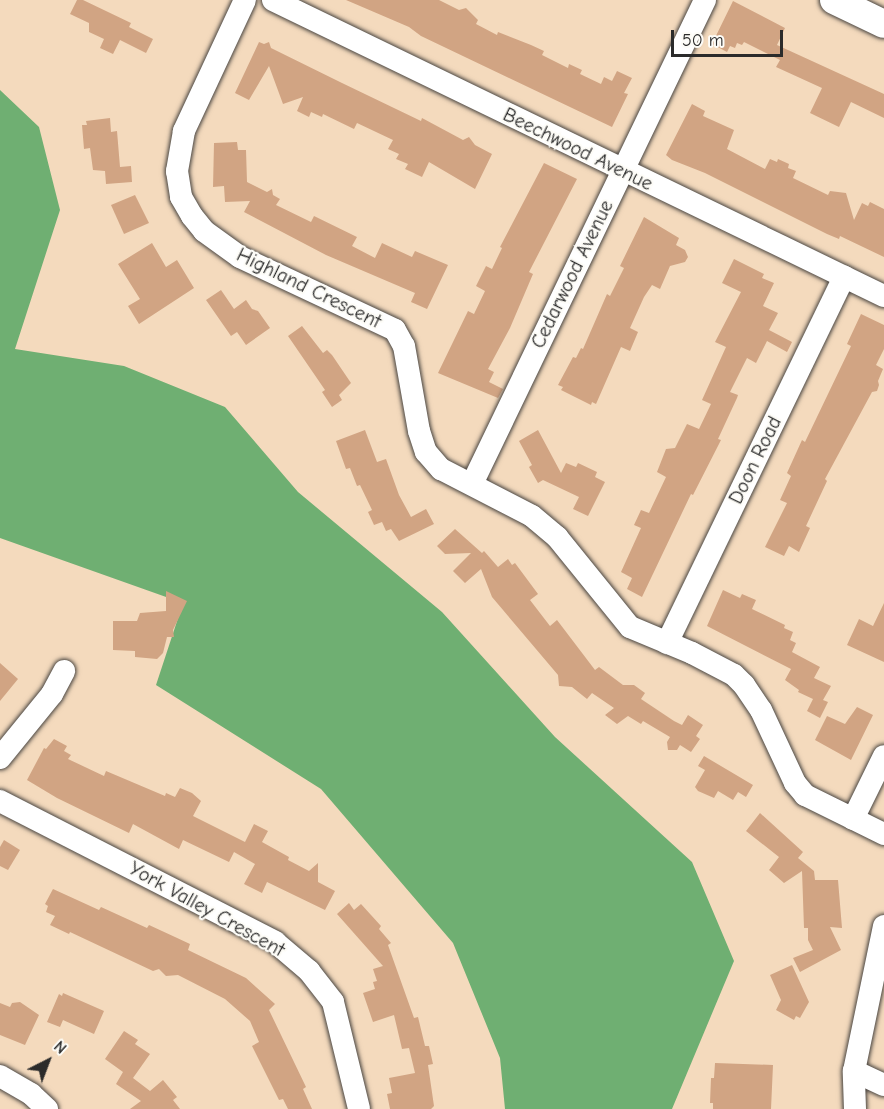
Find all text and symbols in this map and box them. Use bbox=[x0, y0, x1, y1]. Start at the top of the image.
scale bar bbox=[674, 18, 786, 56]
text: 50 m bbox=[682, 30, 724, 51]
street label: Beechwood Avenue bbox=[499, 102, 657, 196]
street label: Cedarwood Avenue bbox=[526, 196, 618, 352]
street label: Highland Crescent bbox=[233, 243, 385, 333]
street label: Doon Road bbox=[723, 412, 787, 508]
street label: York Valley Crescent bbox=[125, 856, 289, 962]
north arrow bbox=[18, 1031, 78, 1091]
text: N bbox=[50, 1037, 70, 1058]

